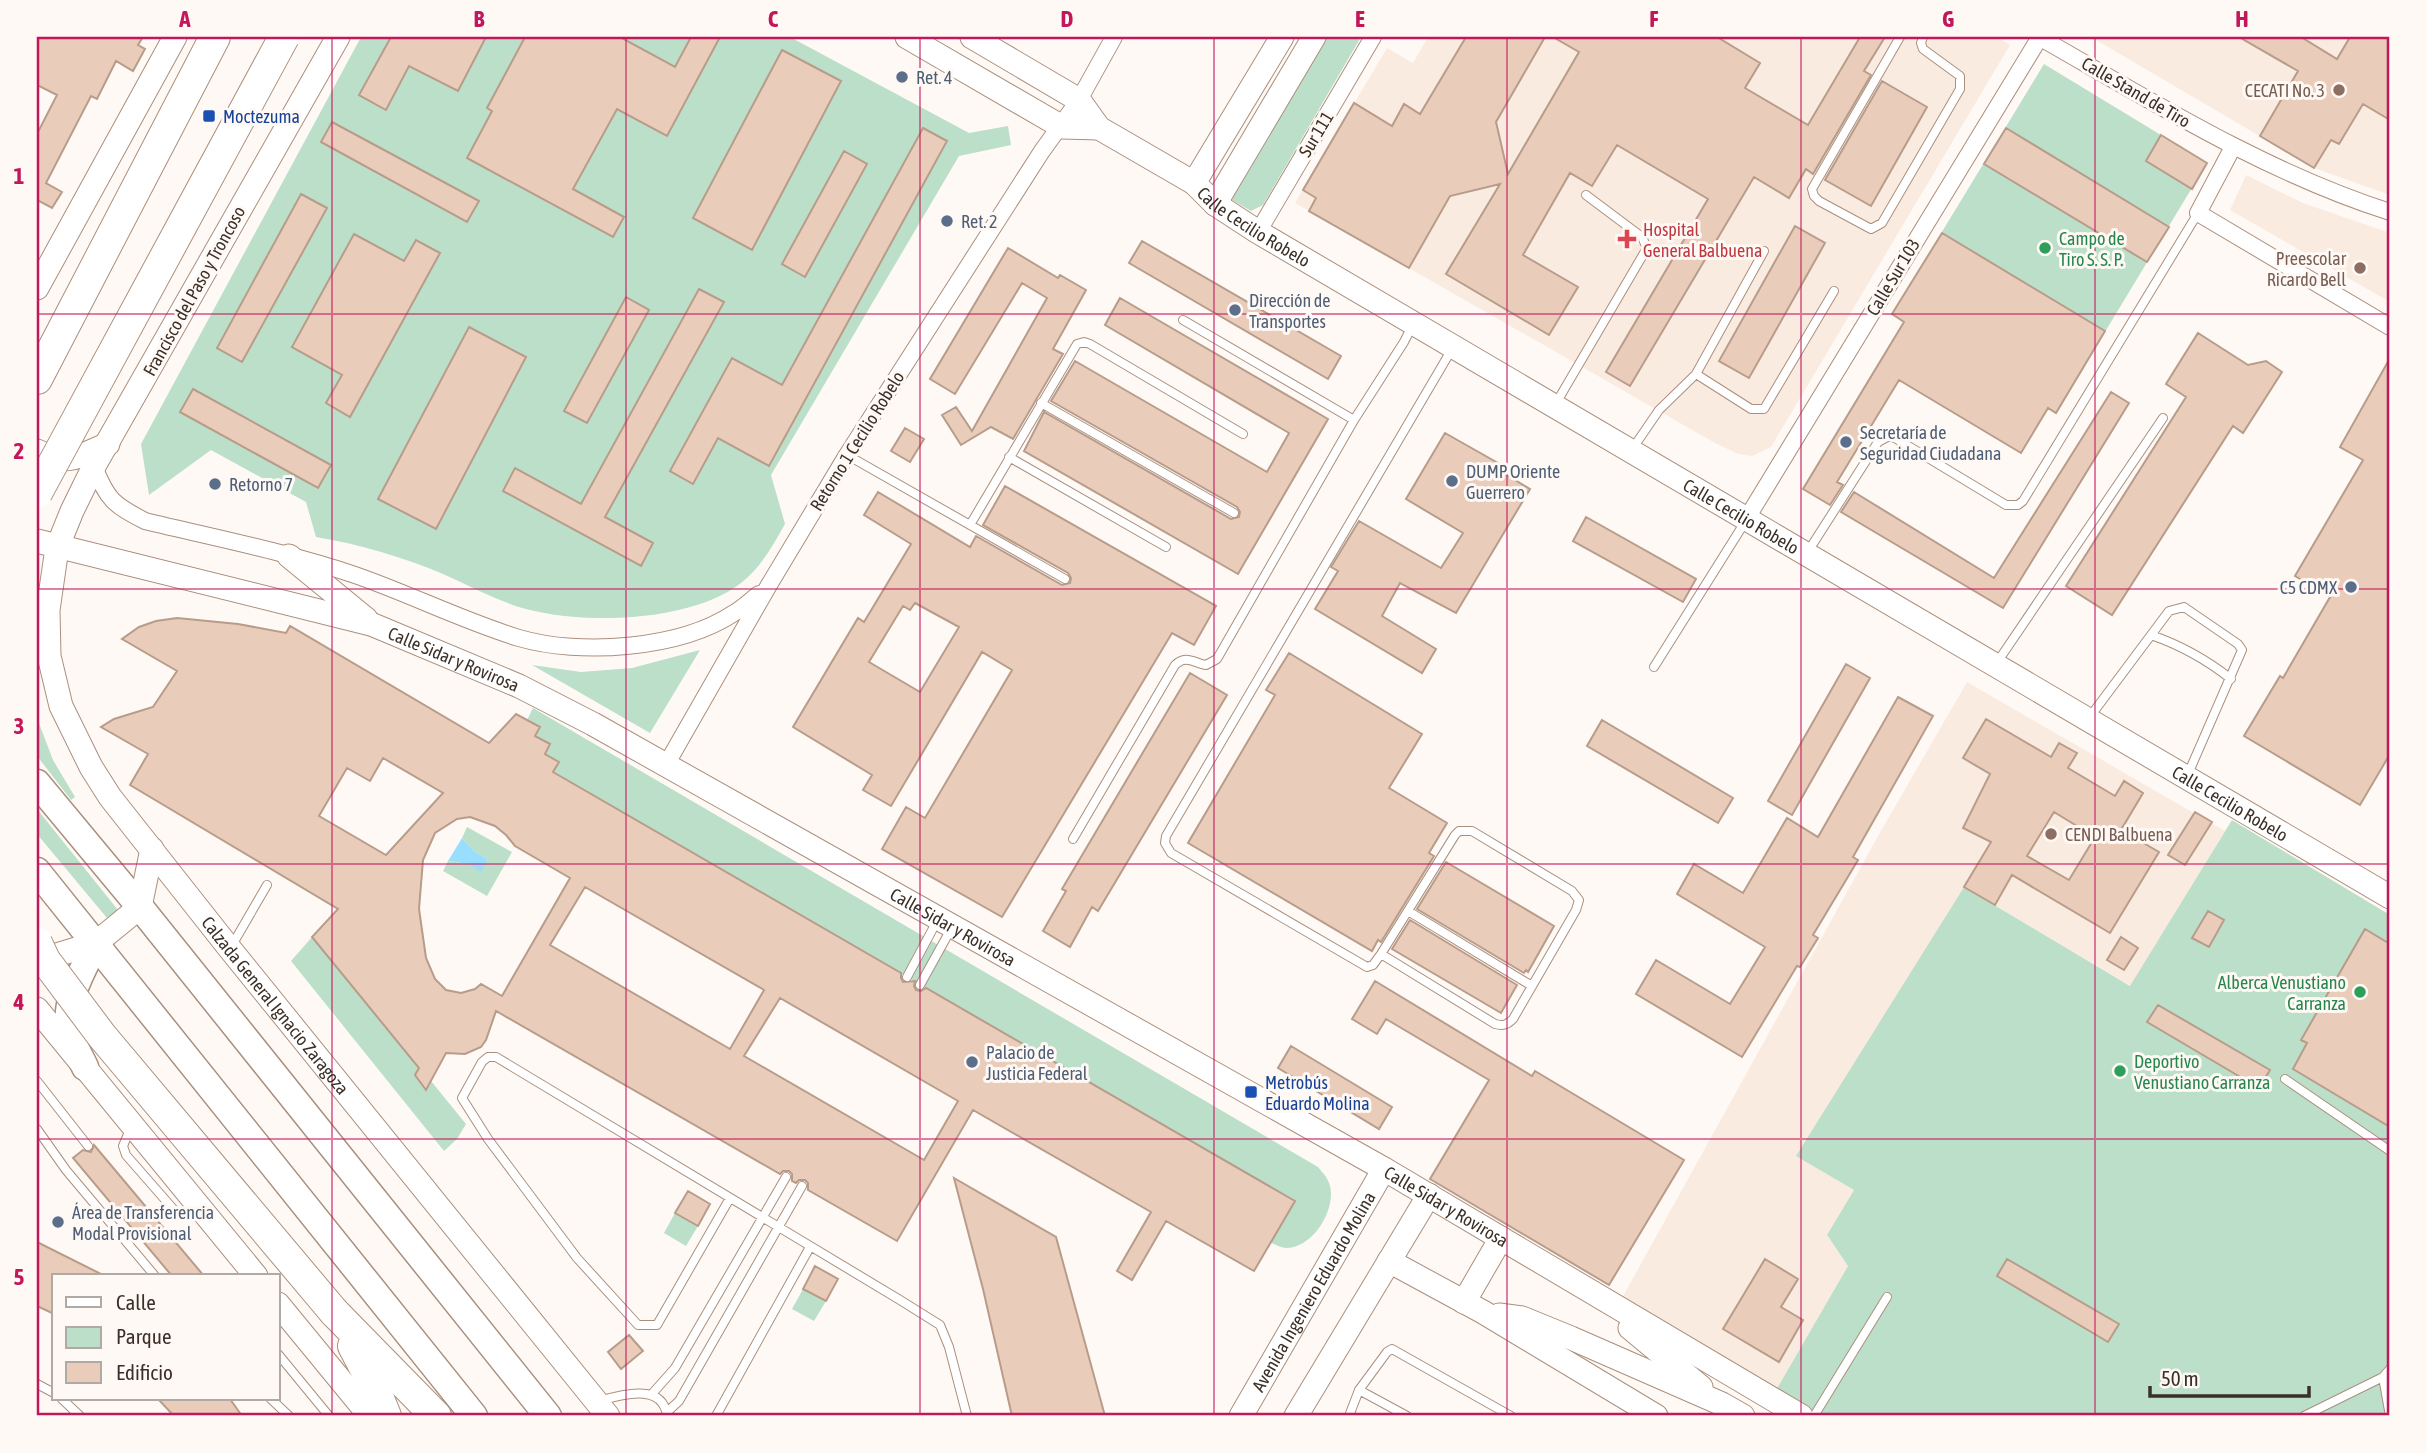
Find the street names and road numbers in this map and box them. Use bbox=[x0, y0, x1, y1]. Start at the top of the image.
street label: Calle Stand de Tiro bbox=[2078, 52, 2194, 132]
street label: Sur 111 bbox=[1294, 107, 1338, 161]
street label: Calle Cecilio Robelo bbox=[1193, 182, 1314, 271]
street label: Francisco del Paso y Troncoso bbox=[139, 202, 249, 380]
street label: Calle Sur 103 bbox=[1862, 235, 1924, 319]
street label: Retorno 1 Cecilio Robelo bbox=[806, 367, 908, 515]
street label: Calle Cecilio Robelo bbox=[1680, 474, 1803, 558]
street label: Calle Sidar y Rovirosa bbox=[385, 622, 523, 695]
street label: Calle Cecilio Robelo bbox=[2169, 761, 2292, 845]
street label: Calle Sidar y Rovirosa bbox=[887, 883, 1019, 970]
street label: Calzada General Ignacio Zaragoza bbox=[198, 912, 354, 1098]
street label: Calle Sidar y Rovirosa bbox=[1381, 1161, 1512, 1251]
street label: Avenida Ingeniero Eduardo Molina bbox=[1247, 1188, 1379, 1395]

